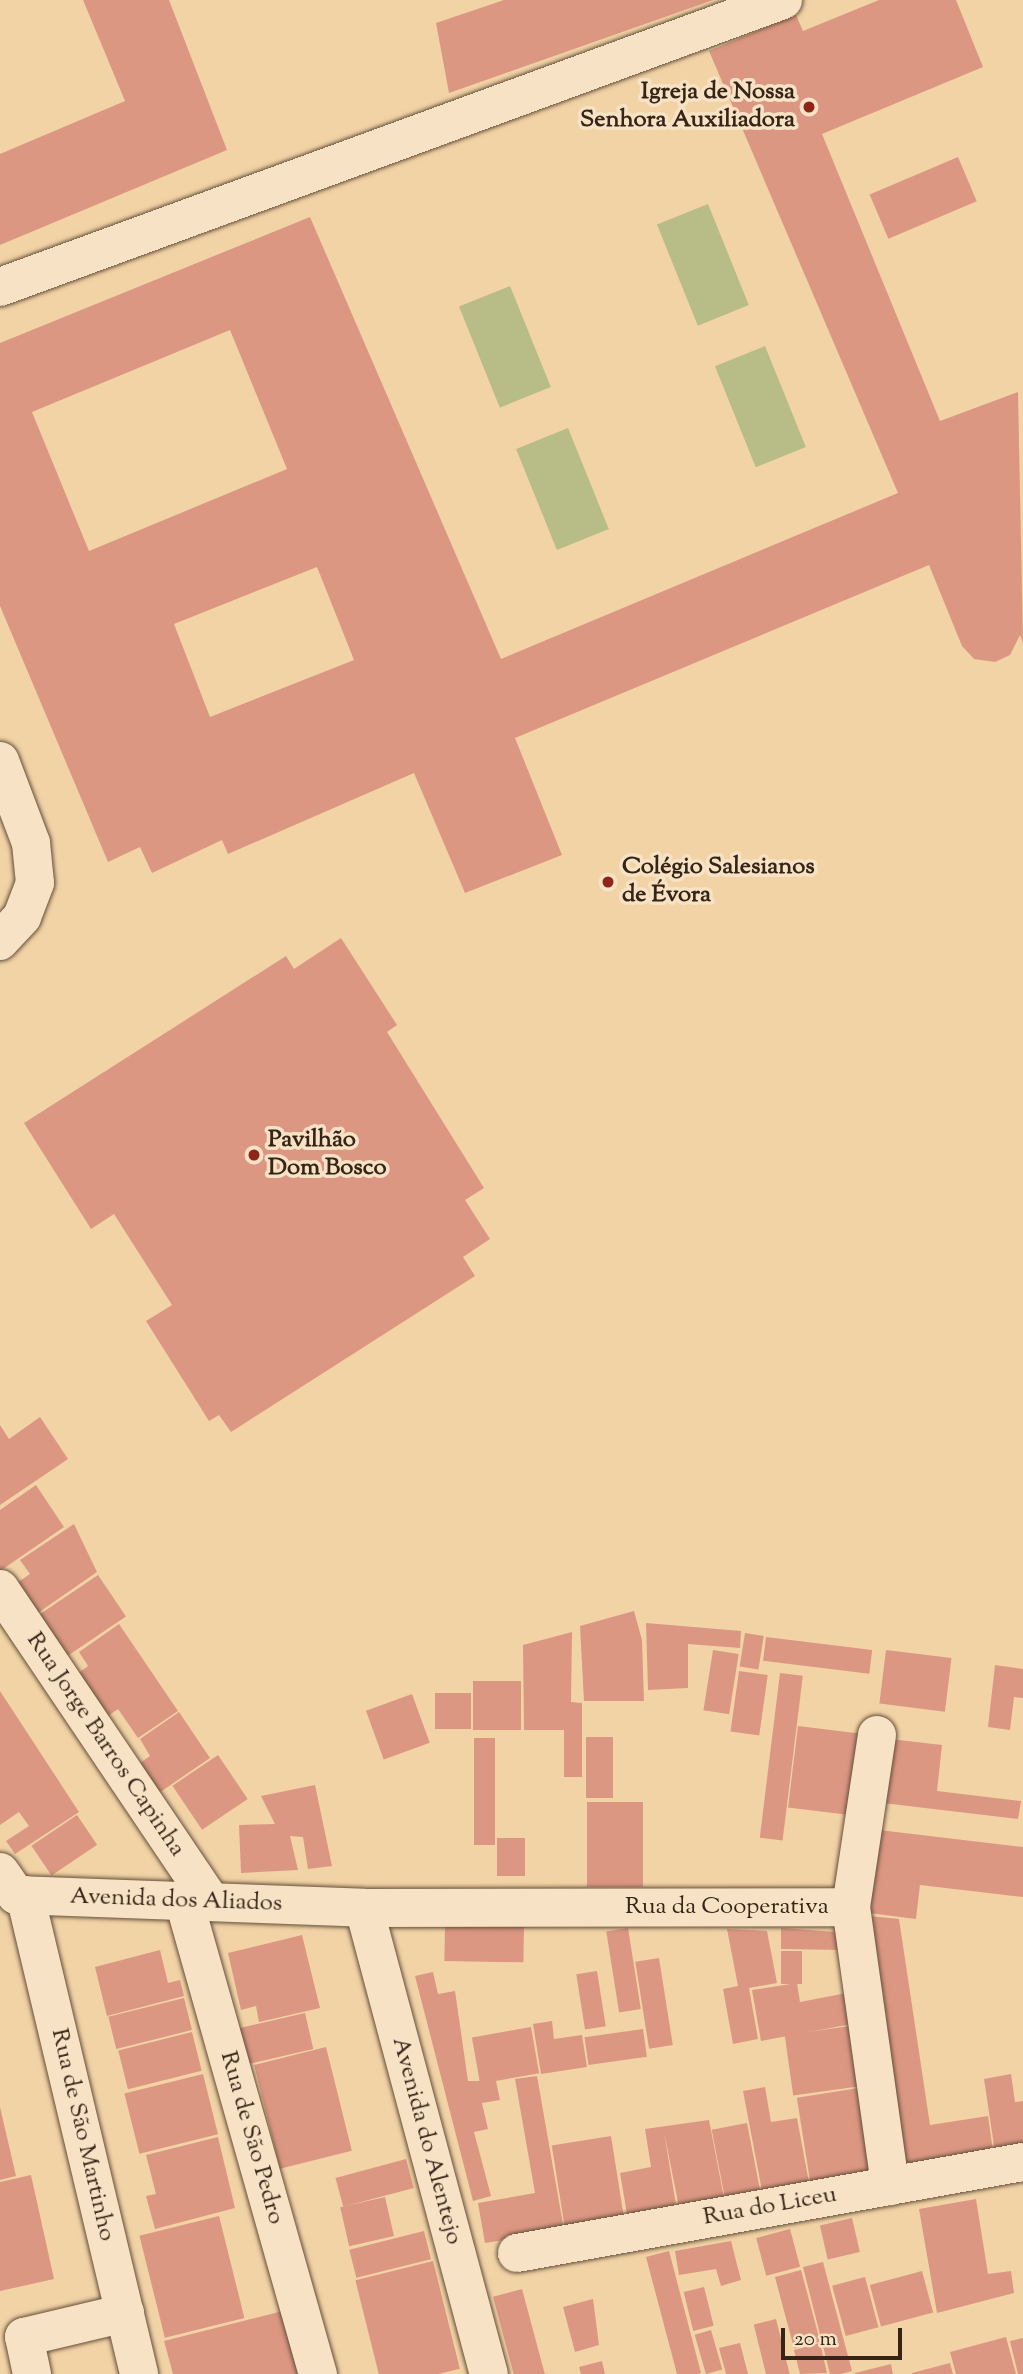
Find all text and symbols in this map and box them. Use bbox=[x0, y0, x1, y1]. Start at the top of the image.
place label: Igreja de Nossa Senhora Auxiliadora bbox=[580, 79, 795, 135]
marker: Igreja de Nossa Senhora Auxiliadora bbox=[801, 99, 817, 115]
place label: Colégio Salesianos de Évora bbox=[622, 854, 815, 910]
marker: Colégio Salesianos de Évora bbox=[600, 874, 616, 890]
place label: Pavilhão Dom Bosco bbox=[268, 1127, 387, 1183]
marker: Pavilhão Dom Bosco bbox=[246, 1147, 262, 1163]
street label: Rua Jorge Barros Capinha bbox=[19, 1627, 191, 1863]
street label: Avenida dos Aliados bbox=[69, 1883, 283, 1919]
street label: Rua da Cooperativa bbox=[625, 1894, 829, 1922]
street label: Rua de São Martinho bbox=[44, 2026, 120, 2244]
street label: Avenida do Alentejo bbox=[384, 2034, 468, 2248]
street label: Rua de São Pedro bbox=[213, 2048, 289, 2228]
street label: Rua do Liceu bbox=[701, 2181, 839, 2233]
scale bar bbox=[785, 2314, 906, 2358]
text: 20 m bbox=[794, 2325, 837, 2355]

